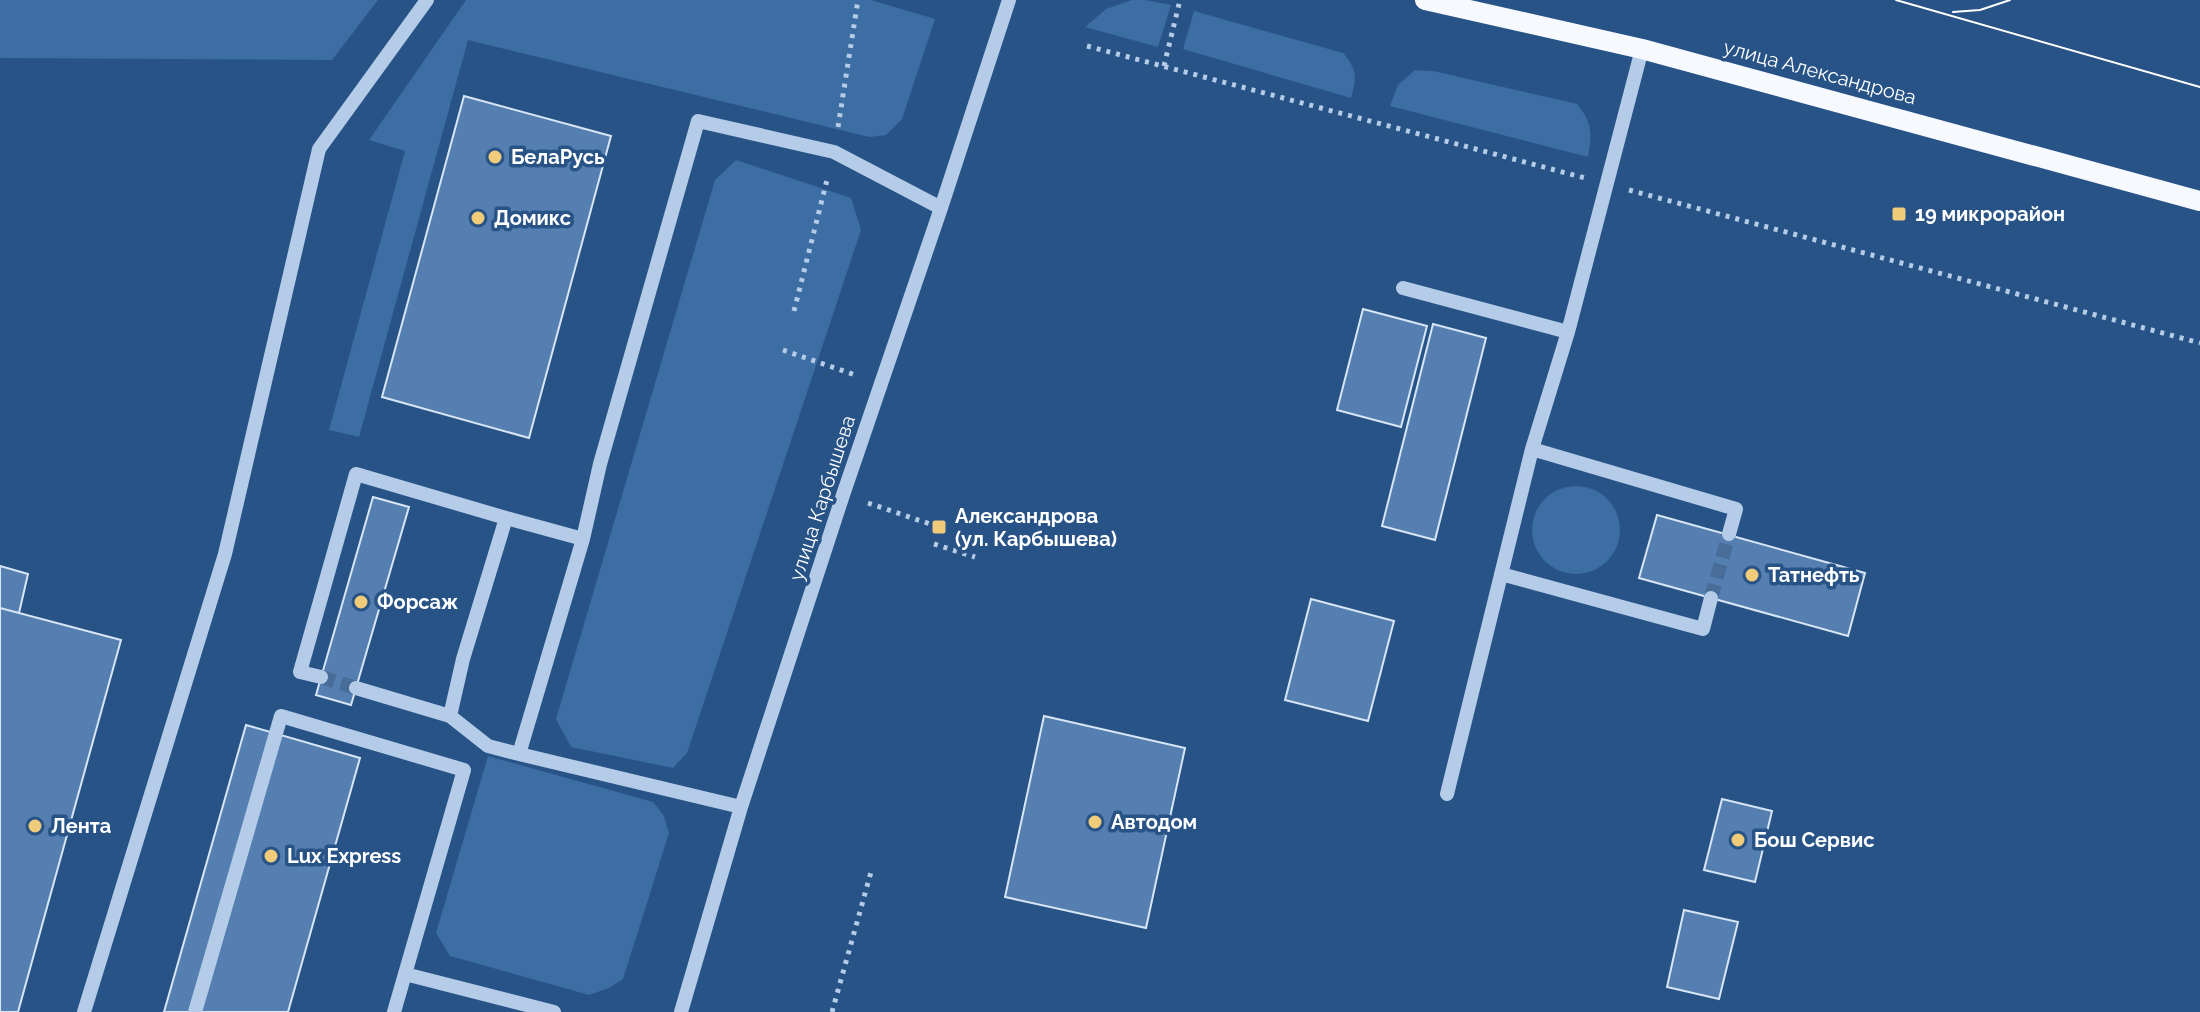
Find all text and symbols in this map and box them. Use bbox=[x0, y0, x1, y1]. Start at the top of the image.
street label: улица Александрова bbox=[1721, 35, 1919, 109]
place label: БелаРусь bbox=[511, 145, 605, 169]
marker: БелаРусь bbox=[486, 148, 504, 166]
place label: 19 микрорайон bbox=[1915, 202, 2065, 226]
marker: 19 микрорайон bbox=[1890, 205, 1908, 223]
place label: Домикс bbox=[494, 206, 571, 230]
marker: Домикс bbox=[469, 209, 487, 227]
street label: улица Карбышева bbox=[784, 412, 860, 584]
place label: Александрова (ул. Карбышева) bbox=[955, 504, 1117, 551]
marker: Александрова (ул. Карбышева) bbox=[930, 518, 948, 536]
place label: Татнефть bbox=[1768, 563, 1860, 587]
marker: Татнефть bbox=[1743, 566, 1761, 584]
place label: Форсаж bbox=[377, 590, 458, 614]
marker: Форсаж bbox=[352, 593, 370, 611]
place label: Автодом bbox=[1111, 810, 1197, 834]
marker: Автодом bbox=[1086, 813, 1104, 831]
place label: Лента bbox=[51, 814, 111, 838]
marker: Лента bbox=[26, 817, 44, 835]
place label: Бош Сервис bbox=[1754, 828, 1875, 852]
marker: Бош Сервис bbox=[1729, 831, 1747, 849]
place label: Lux Express bbox=[287, 844, 401, 868]
marker: Lux Express bbox=[262, 847, 280, 865]

